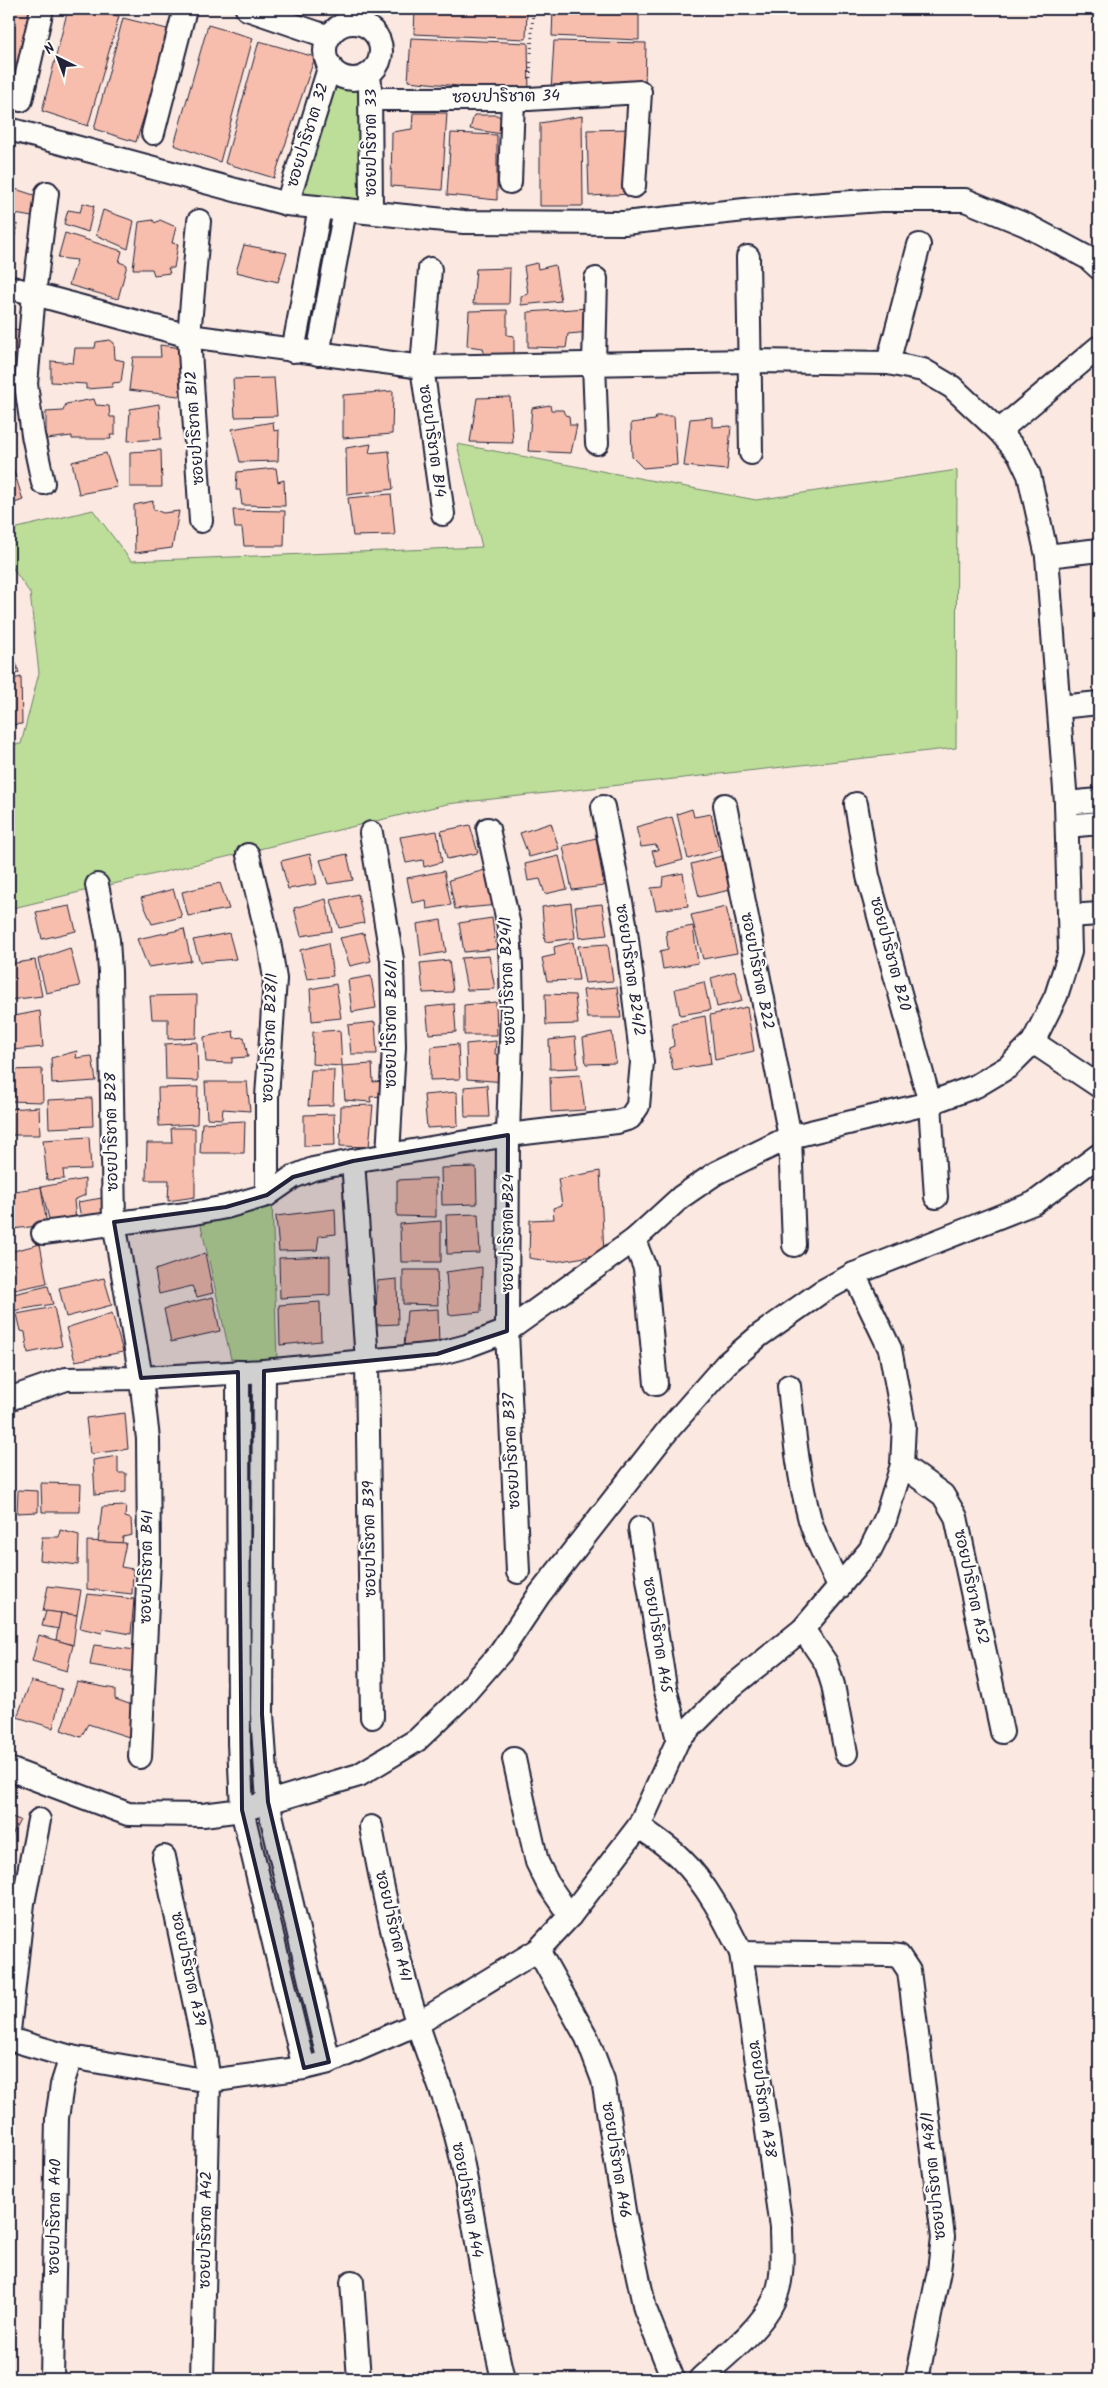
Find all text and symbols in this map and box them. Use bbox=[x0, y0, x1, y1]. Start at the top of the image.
north arrow bbox=[32, 32, 82, 82]
text: N bbox=[39, 38, 61, 60]
street label: ซอยปาริชาต 32 bbox=[280, 80, 336, 190]
street label: ซอยปาริชาต 34 bbox=[452, 84, 560, 110]
street label: ซอยปาริชาต 33 bbox=[359, 89, 384, 197]
street label: ซอยปาริชาต B12 bbox=[179, 370, 211, 486]
street label: ซอยปาริชาต B14 bbox=[412, 383, 452, 499]
street label: ซอยปาริชาต B20 bbox=[863, 894, 917, 1014]
street label: ซอยปาริชาต B24/2 bbox=[608, 902, 652, 1038]
street label: ซอยปาริชาต B22 bbox=[733, 910, 781, 1032]
street label: ซอยปาริชาต B24/1 bbox=[493, 916, 523, 1046]
street label: ซอยปาริชาต B26/1 bbox=[379, 959, 404, 1089]
street label: ซอยปาริชาต B28/1 bbox=[255, 973, 285, 1103]
street label: ซอยปาริชาต B28 bbox=[98, 1072, 126, 1192]
street label: ซอยปาริชาต B24 bbox=[496, 1174, 521, 1292]
street label: ซอยปาริชาต B37 bbox=[496, 1391, 528, 1510]
street label: ซอยปาริชาต B39 bbox=[356, 1480, 384, 1598]
street label: ซอยปาริชาต B41 bbox=[134, 1510, 160, 1624]
street label: ซอยปาริชาต A52 bbox=[947, 1527, 995, 1647]
street label: ซอยปาริชาต A45 bbox=[635, 1575, 679, 1696]
street label: ซอยปาริชาต A41 bbox=[368, 1868, 418, 1984]
street label: ซอยปาริชาต A39 bbox=[164, 1909, 212, 2029]
street label: ซอยปาริชาต A38 bbox=[741, 2039, 783, 2160]
street label: ซอยปาริชาต A46 bbox=[594, 2100, 638, 2220]
street label: ซอยปาริชาต A48/1 bbox=[915, 2111, 953, 2241]
street label: ซอยปาริชาต A44 bbox=[445, 2140, 490, 2260]
street label: ซอยปาริชาต A40 bbox=[41, 2159, 69, 2275]
street label: ซอยปาริชาต A42 bbox=[192, 2171, 220, 2289]

